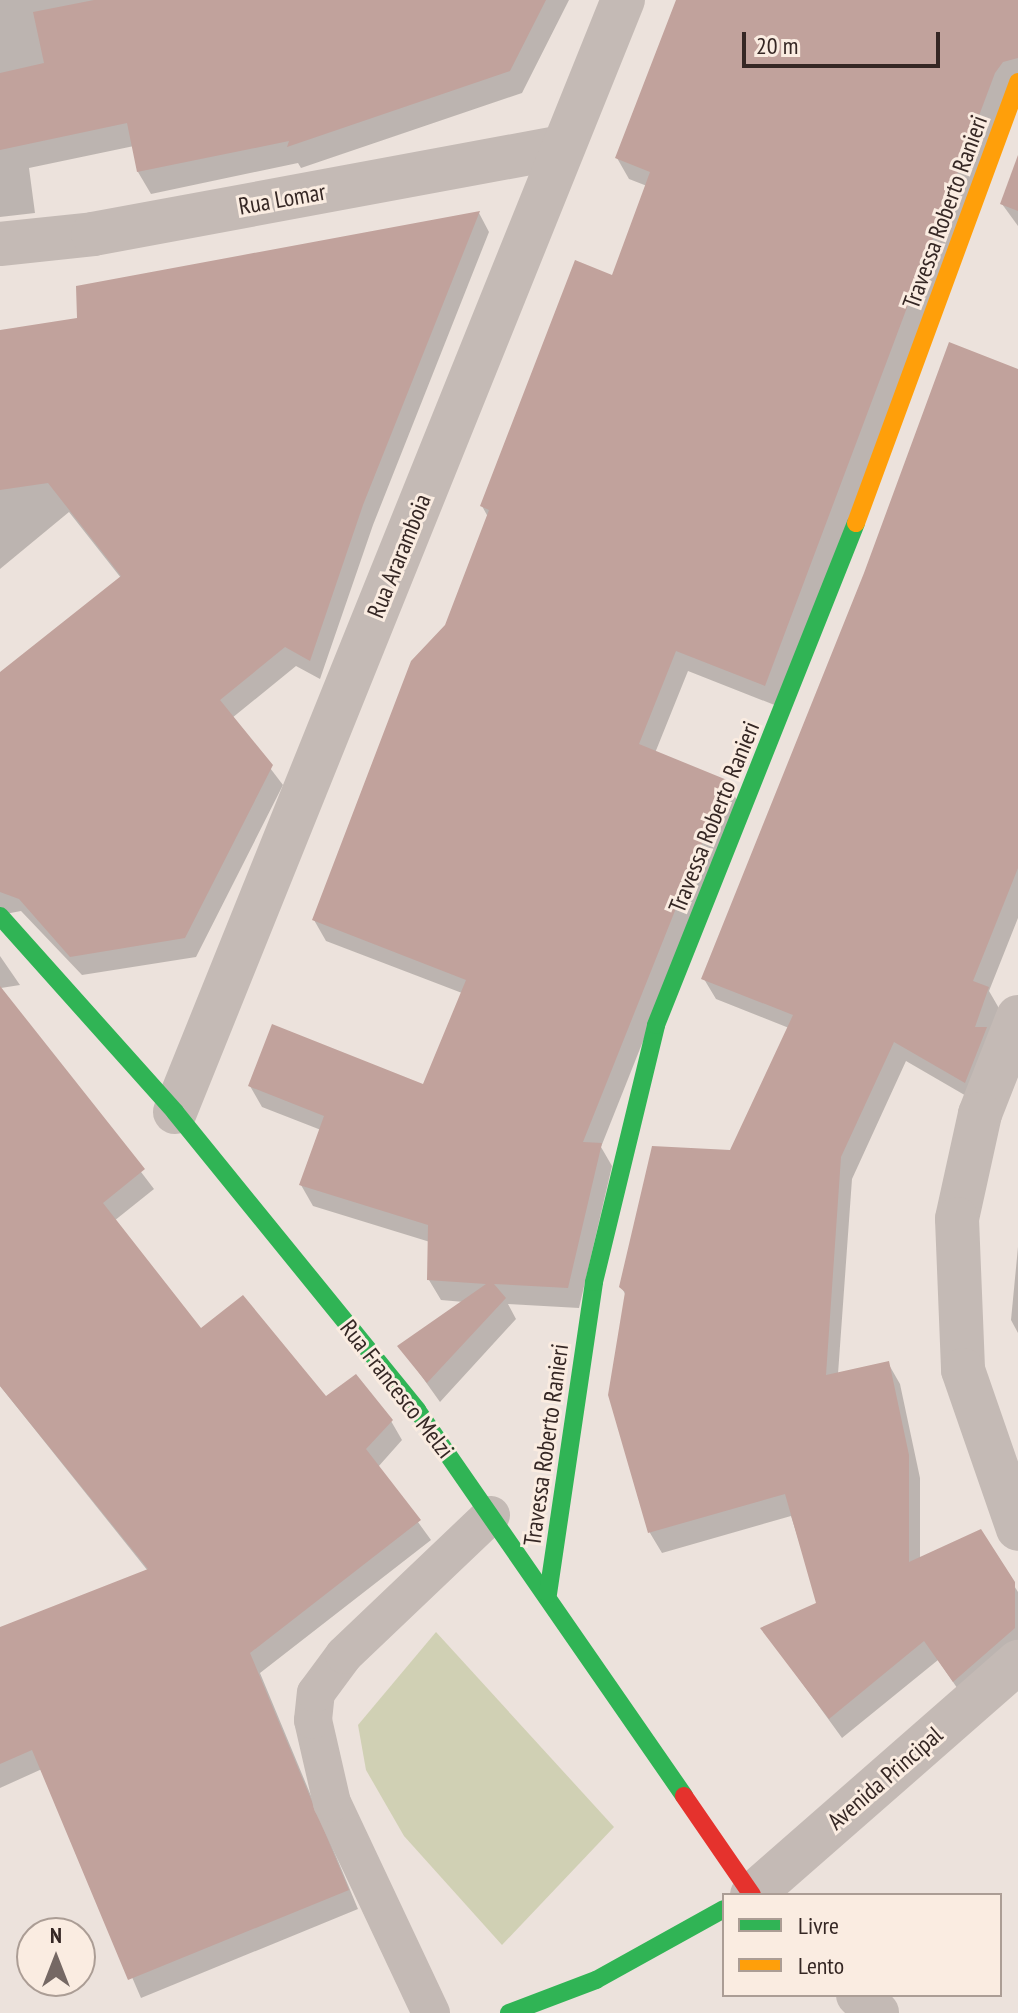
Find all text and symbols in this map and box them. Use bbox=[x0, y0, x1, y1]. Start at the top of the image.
scale bar bbox=[746, 16, 944, 66]
text: 20 m bbox=[756, 30, 798, 61]
street label: Travessa Roberto Ranieri bbox=[897, 111, 993, 313]
street label: Rua Lomar bbox=[236, 177, 328, 221]
street label: Rua Araramboia bbox=[361, 490, 437, 622]
street label: Travessa Roberto Ranieri bbox=[662, 717, 766, 917]
street label: Rua Francesco Melzi bbox=[334, 1314, 460, 1464]
street label: Travessa Roberto Ranieri bbox=[518, 1342, 574, 1548]
street label: Avenida Principal bbox=[822, 1720, 948, 1836]
legend bbox=[722, 1893, 1002, 1997]
text: Livre bbox=[798, 1910, 839, 1941]
north arrow bbox=[16, 1917, 96, 1997]
text: N bbox=[50, 1921, 62, 1949]
text: Lento bbox=[798, 1950, 844, 1981]

